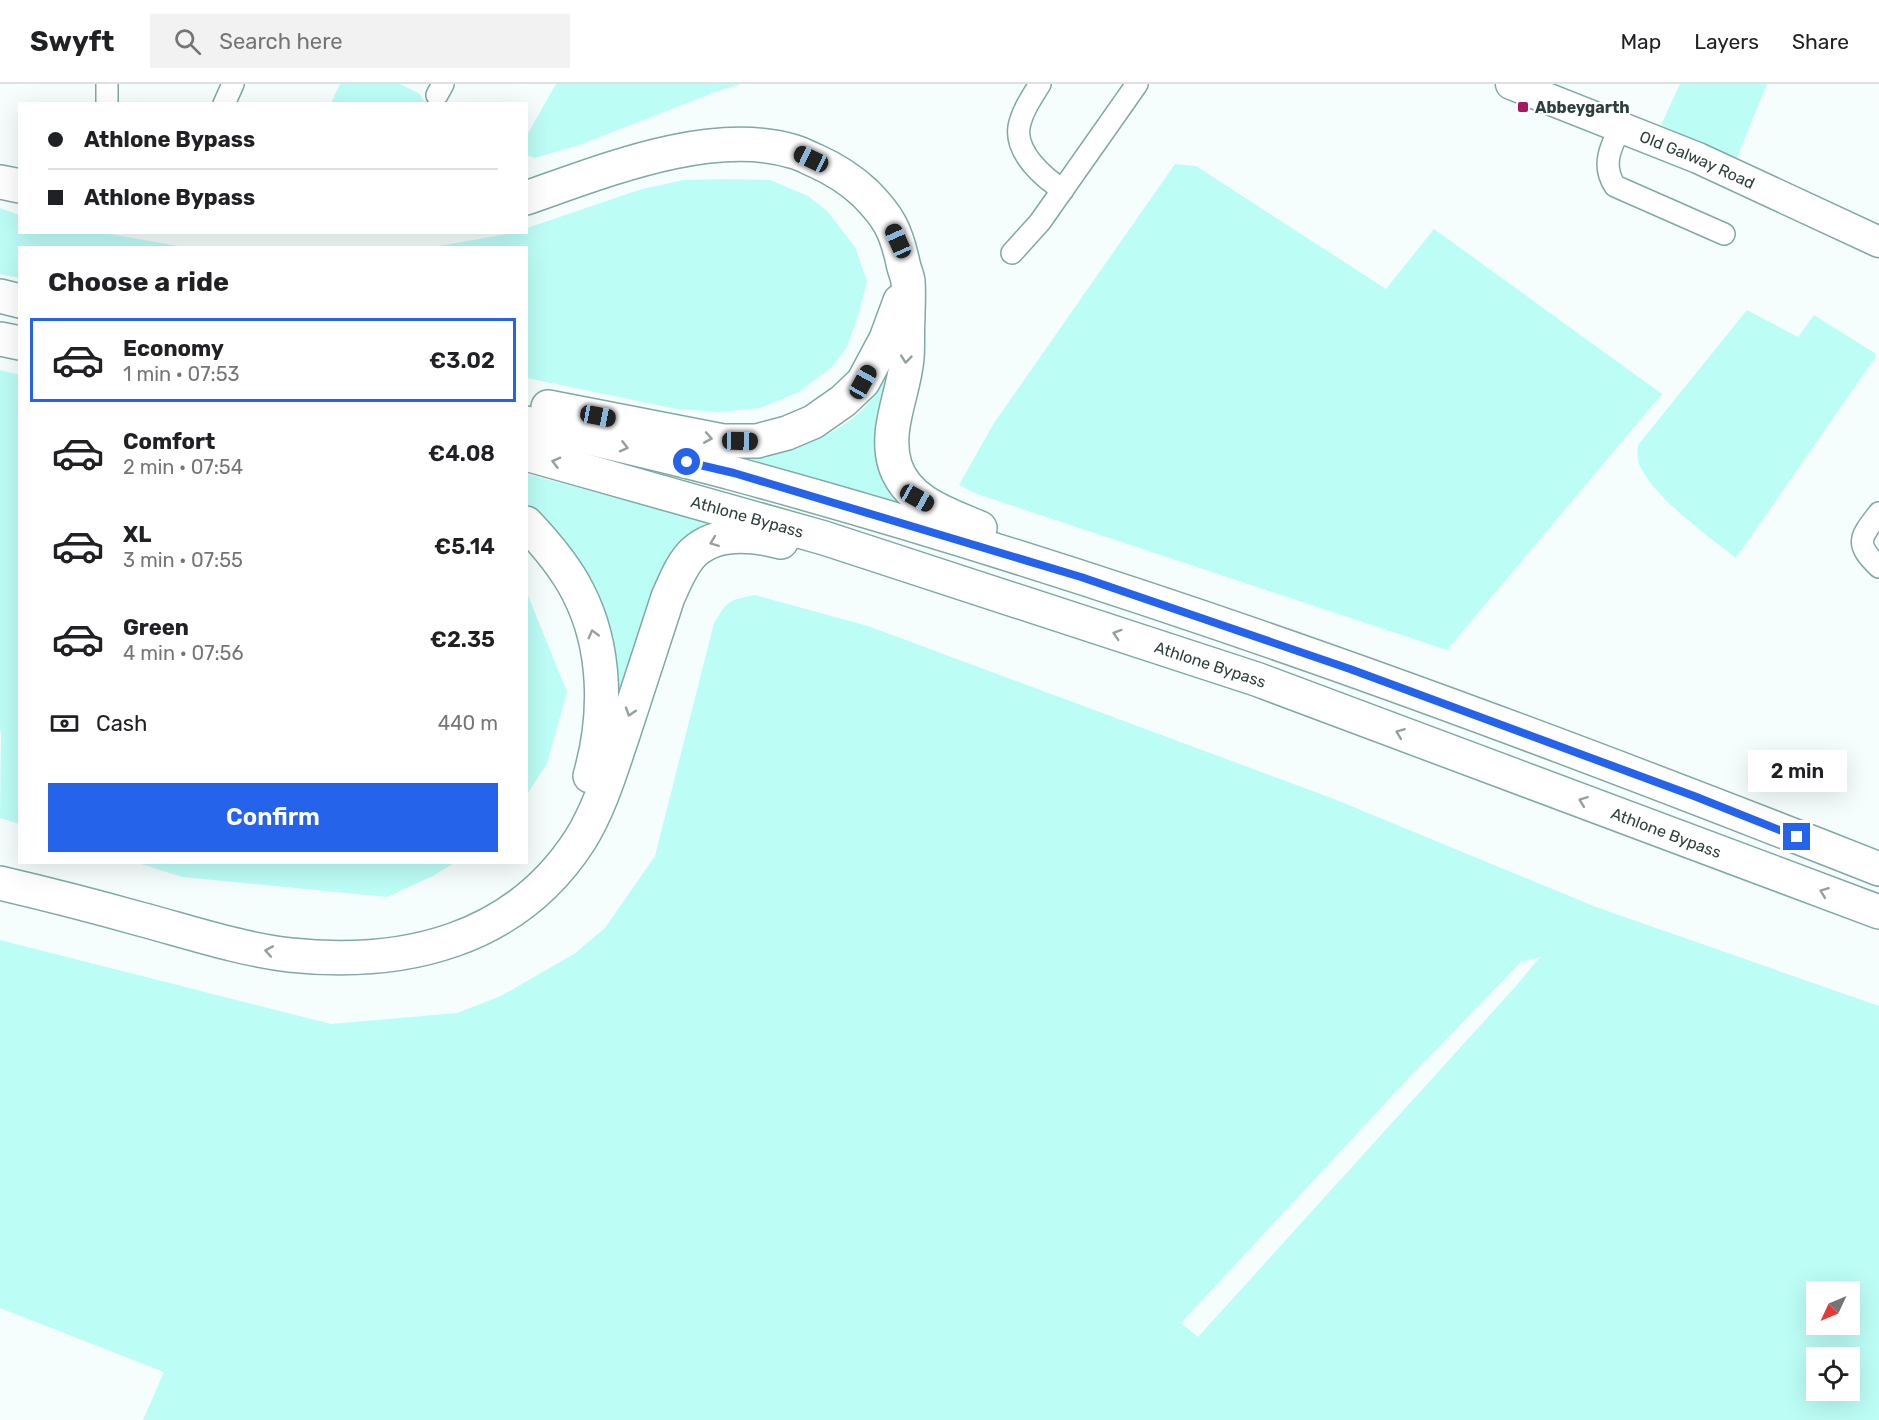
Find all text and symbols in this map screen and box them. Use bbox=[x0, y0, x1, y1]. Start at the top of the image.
search box bbox=[150, 14, 570, 68]
text: Swyft bbox=[30, 25, 114, 58]
icon: search bbox=[171, 25, 204, 58]
text: Search here bbox=[219, 28, 343, 55]
text: Map bbox=[1620, 29, 1661, 54]
text: Layers bbox=[1694, 29, 1759, 54]
text: Share bbox=[1792, 29, 1849, 54]
place label: Abbeygarth bbox=[1535, 98, 1630, 117]
marker: Abbeygarth bbox=[1516, 100, 1530, 114]
text: Athlone Bypass bbox=[84, 126, 255, 153]
street label: Old Galway Road bbox=[1637, 126, 1758, 193]
car bbox=[791, 143, 831, 175]
text: Athlone Bypass bbox=[84, 184, 255, 211]
car bbox=[882, 221, 914, 261]
text: Choose a ride bbox=[48, 266, 229, 298]
icon: car bbox=[51, 333, 105, 387]
text: Economy bbox=[123, 335, 224, 362]
text: €3.02 bbox=[429, 347, 495, 374]
one-way arrow bbox=[900, 354, 913, 363]
text: 1 min · 07:53 bbox=[123, 362, 240, 386]
car bbox=[846, 362, 880, 402]
car bbox=[579, 404, 617, 428]
icon: car bbox=[51, 426, 105, 480]
text: Comfort bbox=[123, 428, 215, 455]
one-way arrow bbox=[703, 432, 712, 444]
car bbox=[722, 432, 758, 450]
one-way arrow bbox=[619, 439, 629, 452]
text: €4.08 bbox=[428, 440, 495, 467]
route start bbox=[673, 448, 700, 475]
text: 2 min · 07:54 bbox=[123, 455, 243, 479]
one-way arrow bbox=[551, 457, 561, 470]
car bbox=[897, 481, 937, 515]
street label: Athlone Bypass bbox=[689, 491, 806, 541]
icon: car bbox=[51, 519, 105, 573]
text: XL bbox=[123, 521, 151, 548]
text: €5.14 bbox=[434, 533, 495, 560]
one-way arrow bbox=[709, 535, 719, 548]
text: 3 min · 07:55 bbox=[123, 548, 243, 572]
icon: car bbox=[51, 612, 105, 666]
text: Green bbox=[123, 614, 189, 641]
text: €2.35 bbox=[430, 626, 495, 653]
one-way arrow bbox=[1112, 628, 1123, 641]
one-way arrow bbox=[588, 629, 600, 640]
street label: Athlone Bypass bbox=[1152, 637, 1269, 691]
text: 4 min · 07:56 bbox=[123, 641, 243, 665]
one-way arrow bbox=[625, 706, 638, 717]
icon: cash bbox=[48, 707, 81, 740]
text: Cash bbox=[96, 710, 147, 737]
text: 440 m bbox=[438, 711, 498, 735]
one-way arrow bbox=[1395, 727, 1406, 740]
callout: 2 min bbox=[1748, 750, 1846, 792]
text: 2 min bbox=[1771, 759, 1824, 783]
button: Confirm bbox=[48, 783, 498, 852]
one-way arrow bbox=[1578, 796, 1588, 809]
street label: Athlone Bypass bbox=[1608, 803, 1724, 862]
route end bbox=[1783, 823, 1810, 850]
one-way arrow bbox=[1819, 886, 1830, 899]
one-way arrow bbox=[265, 945, 275, 958]
north arrow bbox=[1806, 1281, 1860, 1335]
map controls bbox=[1806, 1281, 1860, 1401]
button: locate bbox=[1806, 1347, 1860, 1401]

